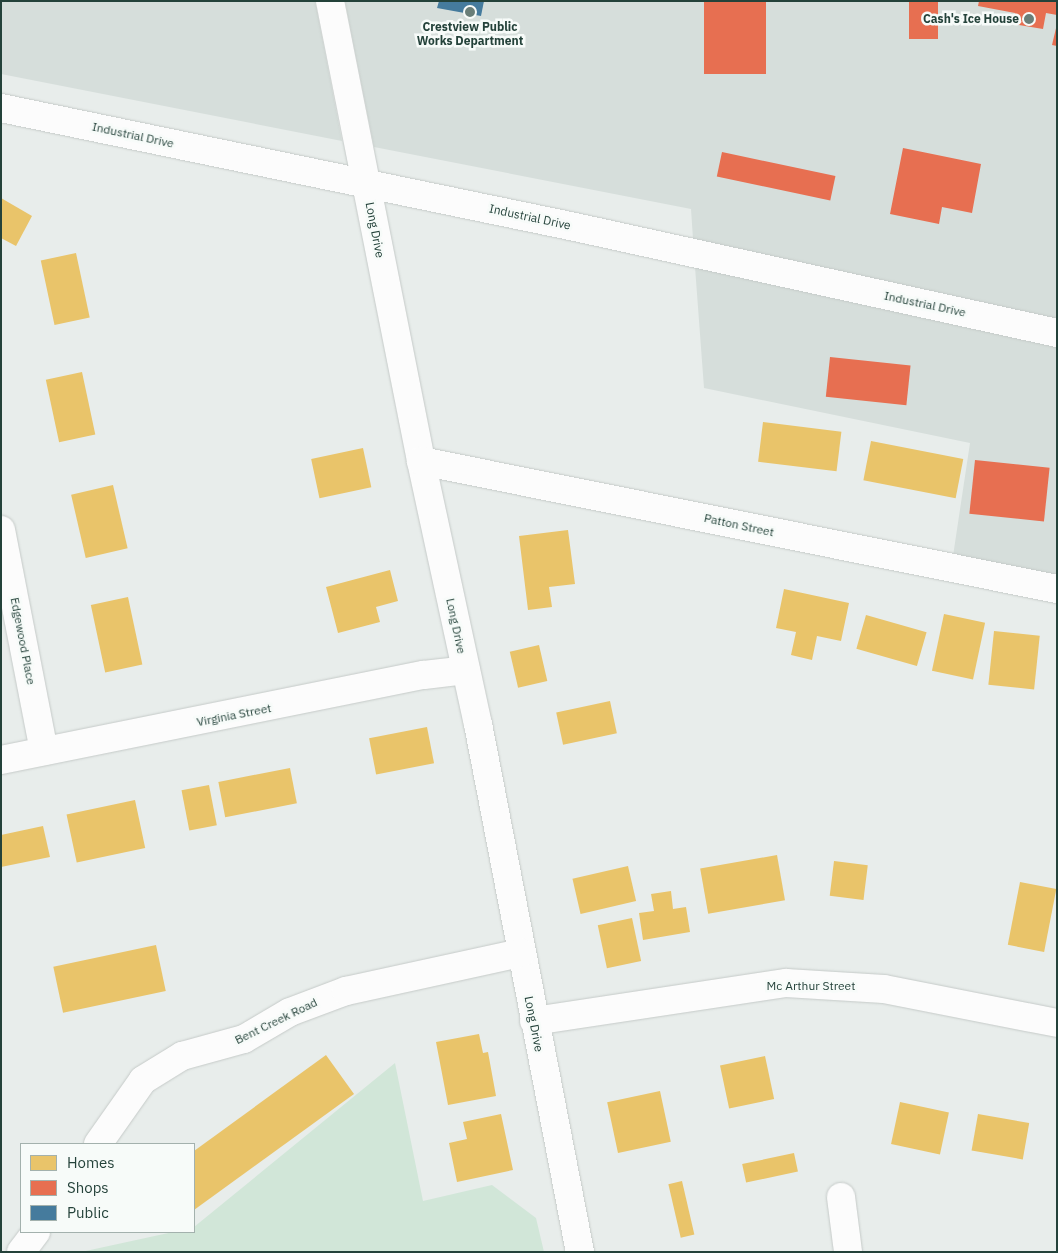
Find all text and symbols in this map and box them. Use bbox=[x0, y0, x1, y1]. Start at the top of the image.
marker: Crestview Public Works Department bbox=[464, 6, 476, 18]
place label: Cash's Ice House bbox=[923, 12, 1019, 26]
marker: Cash's Ice House bbox=[1023, 13, 1035, 25]
place label: Crestview Public Works Department bbox=[417, 20, 523, 48]
street label: Industrial Drive bbox=[91, 119, 175, 151]
street label: Long Drive bbox=[363, 201, 387, 259]
street label: Industrial Drive bbox=[488, 201, 572, 233]
street label: Industrial Drive bbox=[883, 288, 967, 320]
street label: Patton Street bbox=[703, 511, 775, 539]
street label: Edgewood Place bbox=[7, 596, 39, 686]
street label: Long Drive bbox=[443, 597, 469, 655]
street label: Virginia Street bbox=[195, 701, 273, 729]
street label: Mc Arthur Street bbox=[767, 979, 855, 993]
street label: Bent Creek Road bbox=[232, 995, 320, 1047]
street label: Long Drive bbox=[522, 995, 546, 1053]
legend bbox=[20, 1143, 195, 1233]
text: Homes bbox=[67, 1153, 115, 1172]
text: Shops bbox=[67, 1178, 109, 1197]
text: Public bbox=[67, 1203, 109, 1222]

